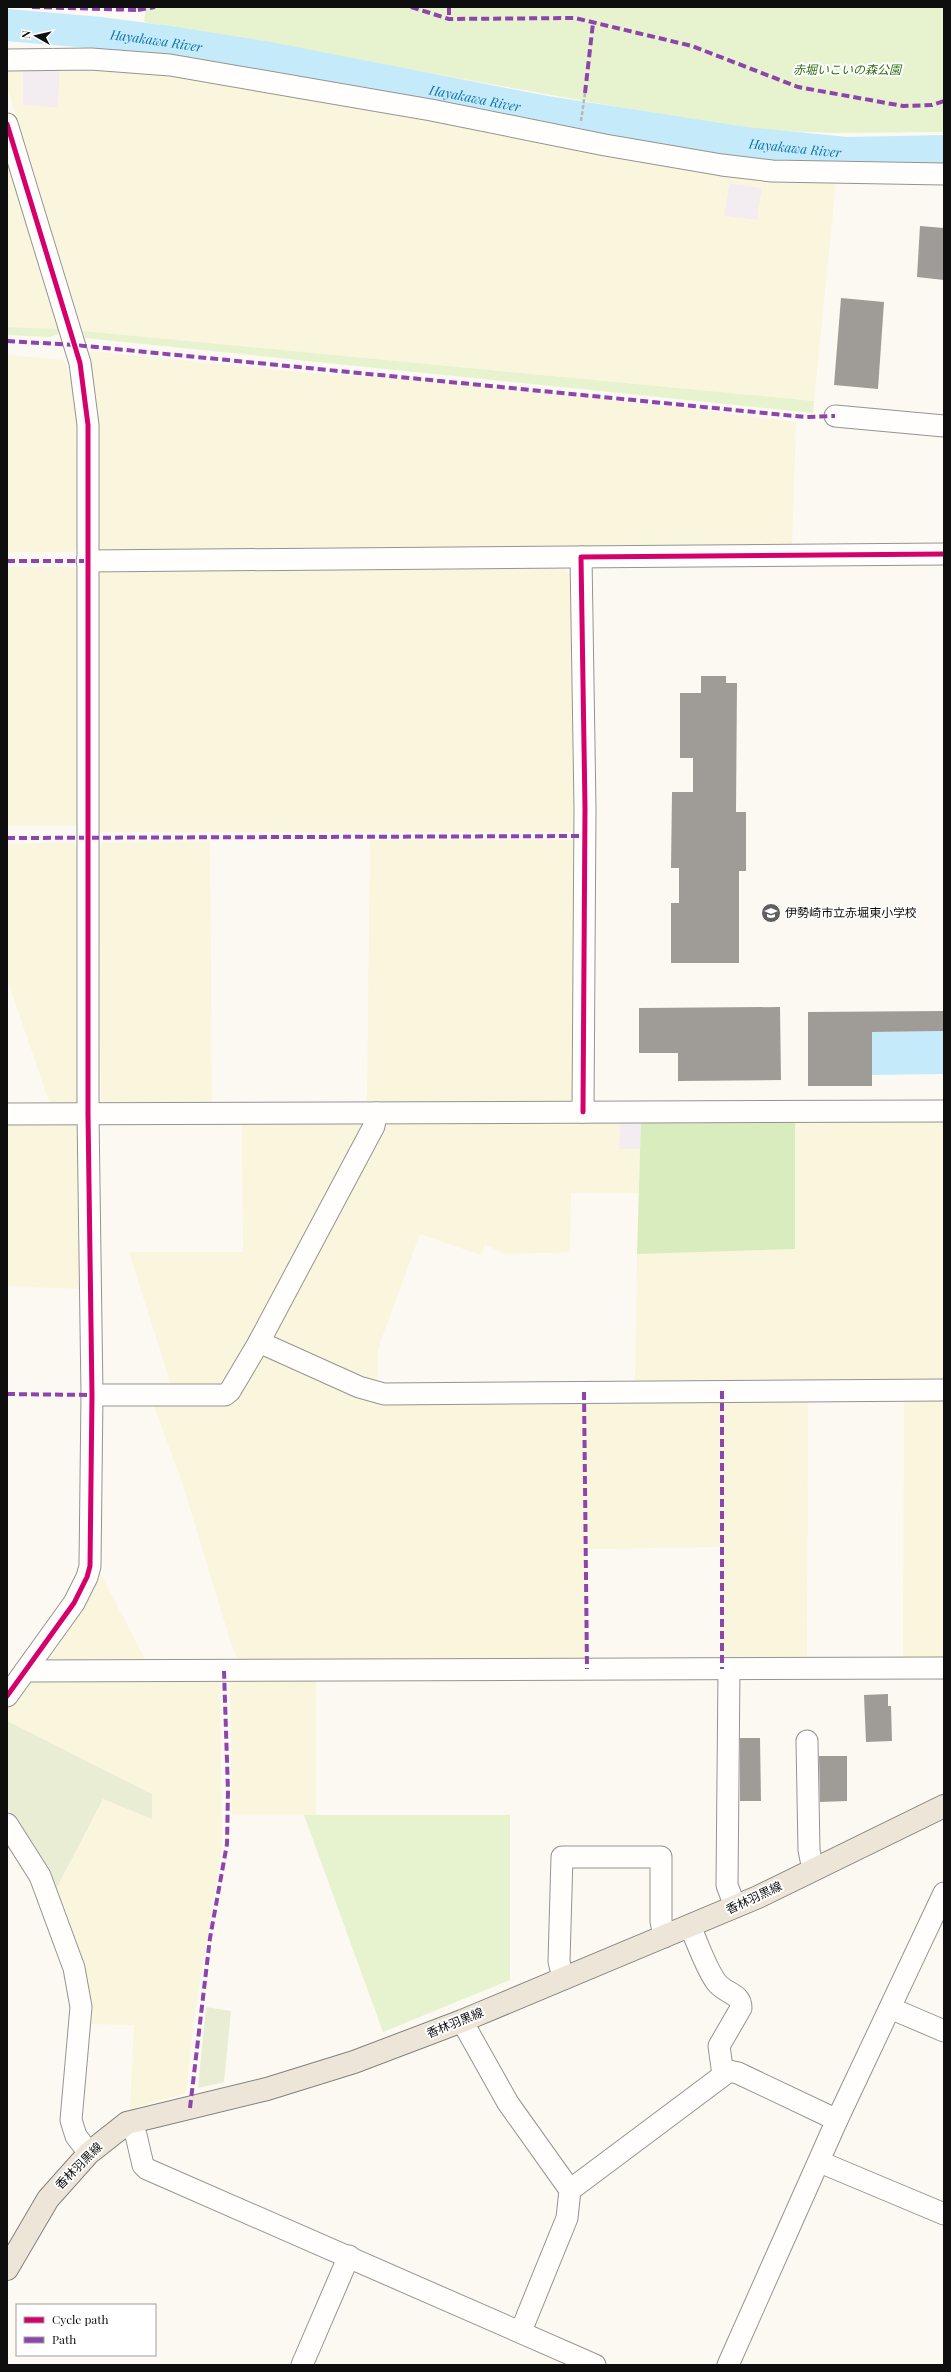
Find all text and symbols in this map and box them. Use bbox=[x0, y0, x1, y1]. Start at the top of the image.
north arrow bbox=[16, 16, 56, 56]
water label: Hayakawa River bbox=[108, 25, 204, 55]
text: N bbox=[18, 30, 34, 40]
park label: 赤堀いこいの森公園 bbox=[793, 61, 903, 77]
water label: Hayakawa River bbox=[427, 80, 523, 115]
water label: Hayakawa River bbox=[747, 134, 842, 161]
school or university icon: 伊勢崎市立赤堀東小学校 bbox=[760, 902, 782, 924]
place label: 伊勢崎市立赤堀東小学校 bbox=[785, 904, 917, 920]
street label: 香林羽黒線 bbox=[723, 1877, 784, 1917]
street label: 香林羽黒線 bbox=[424, 2003, 485, 2041]
street label: 香林羽黒線 bbox=[51, 2138, 105, 2192]
legend bbox=[16, 2304, 156, 2356]
text: Cycle path bbox=[52, 2311, 109, 2327]
text: Path bbox=[52, 2331, 76, 2347]

